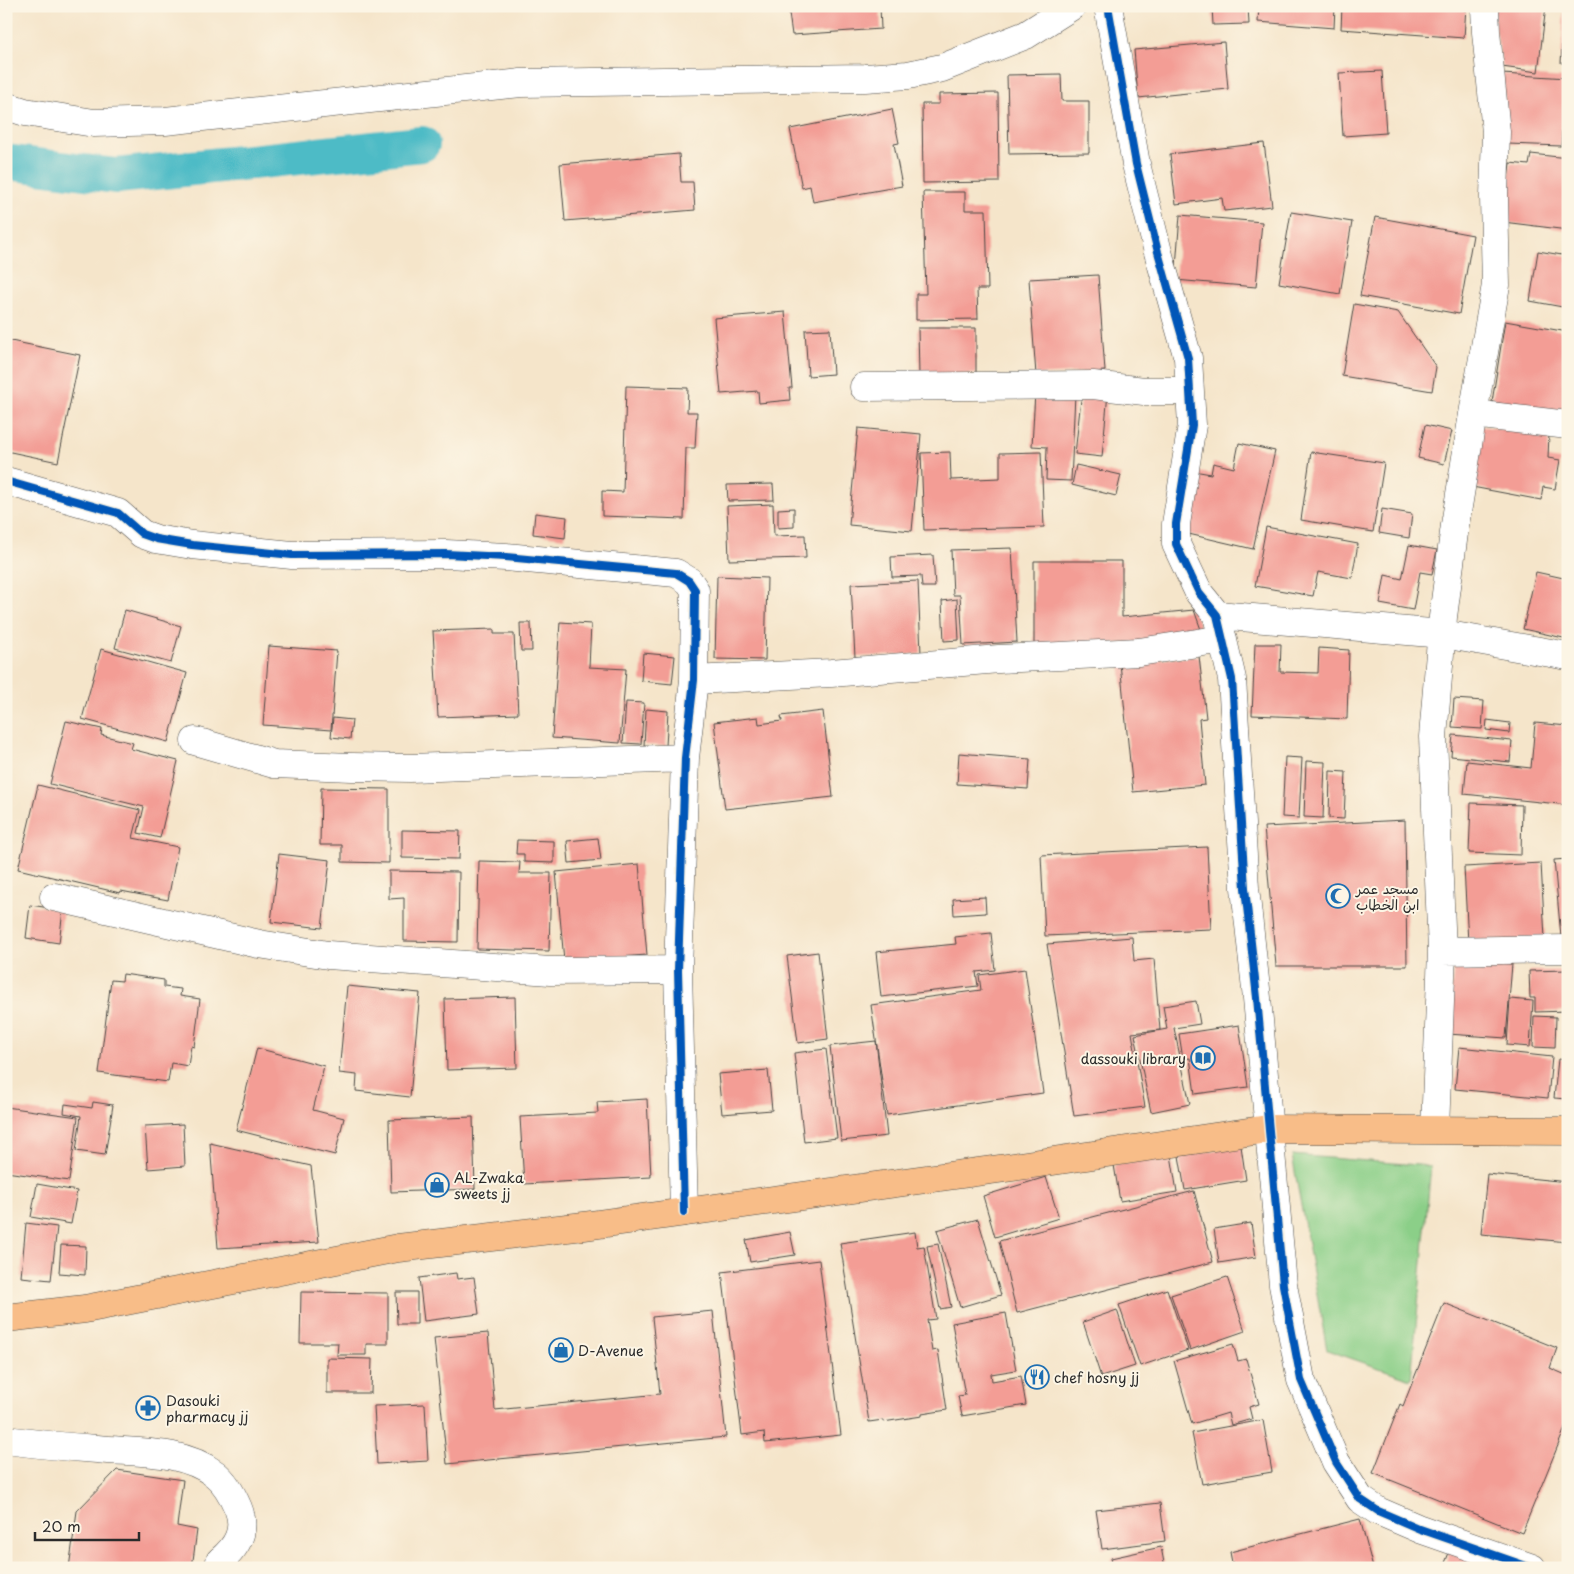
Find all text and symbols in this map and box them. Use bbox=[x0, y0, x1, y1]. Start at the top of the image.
place label: مسجد عمر ابن الخطاب bbox=[1355, 878, 1420, 915]
mosque icon: مسجد عمر ابن الخطاب bbox=[1325, 883, 1351, 909]
library icon: dassouki library bbox=[1190, 1045, 1216, 1071]
place label: dassouki library bbox=[1081, 1048, 1186, 1069]
place label: AL-Zwaka sweets jj bbox=[454, 1167, 524, 1204]
shop icon: AL-Zwaka sweets jj bbox=[424, 1172, 450, 1198]
shop icon: D-Avenue bbox=[548, 1337, 574, 1363]
place label: D-Avenue bbox=[578, 1340, 644, 1361]
restaurant icon: chef hosny jj bbox=[1024, 1364, 1050, 1390]
place label: chef hosny jj bbox=[1054, 1367, 1139, 1388]
place label: Dasouki pharmacy jj bbox=[166, 1390, 249, 1427]
pharmacy icon: Dasouki pharmacy jj bbox=[135, 1395, 161, 1421]
scale bar bbox=[35, 1509, 139, 1541]
text: 20 m bbox=[42, 1514, 81, 1537]

